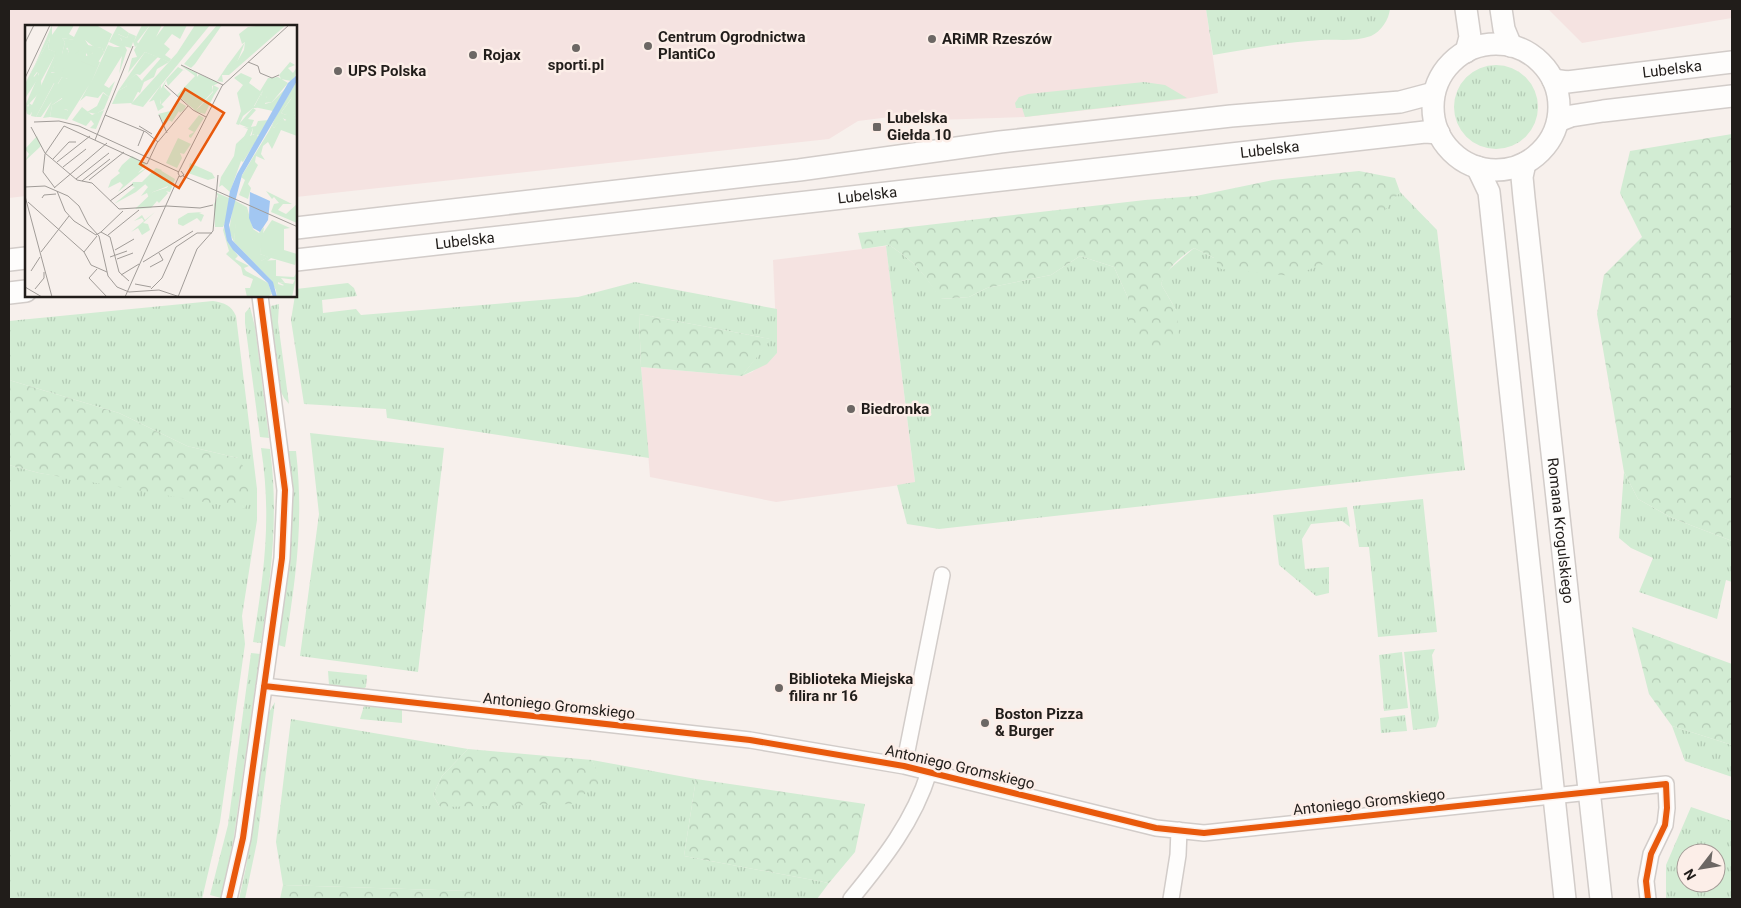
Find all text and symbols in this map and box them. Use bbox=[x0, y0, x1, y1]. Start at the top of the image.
inset map bbox=[25, 25, 298, 298]
place label: Centrum Ogrodnictwa PlantiCo bbox=[658, 28, 805, 63]
place label: ARiMR Rzeszów bbox=[942, 30, 1052, 48]
marker: ARiMR Rzeszów bbox=[926, 33, 938, 45]
marker: Centrum Ogrodnictwa PlantiCo bbox=[642, 40, 654, 52]
marker: sporti.pl bbox=[570, 42, 582, 54]
place label: Rojax bbox=[483, 46, 521, 64]
marker: Rojax bbox=[467, 49, 479, 61]
place label: sporti.pl bbox=[548, 56, 604, 74]
street label: Lubelska bbox=[1641, 57, 1703, 82]
place label: UPS Polska bbox=[348, 62, 426, 80]
marker: UPS Polska bbox=[332, 65, 344, 77]
place label: Lubelska Giełda 10 bbox=[887, 109, 951, 144]
marker: Lubelska Giełda 10 bbox=[871, 121, 883, 133]
street label: Lubelska bbox=[1239, 137, 1300, 162]
street label: Lubelska bbox=[837, 183, 898, 208]
street label: Lubelska bbox=[434, 229, 496, 253]
place label: Biedronka bbox=[861, 400, 929, 418]
marker: Biedronka bbox=[845, 403, 857, 415]
street label: Romana Krogulskiego bbox=[1544, 457, 1577, 604]
place label: Biblioteka Miejska filira nr 16 bbox=[789, 670, 913, 705]
marker: Biblioteka Miejska filira nr 16 bbox=[773, 682, 785, 694]
street label: Antoniego Gromskiego bbox=[482, 689, 636, 723]
place label: Boston Pizza & Burger bbox=[995, 705, 1083, 740]
marker: Boston Pizza & Burger bbox=[979, 717, 991, 729]
street label: Antoniego Gromskiego bbox=[884, 741, 1036, 793]
street label: Antoniego Gromskiego bbox=[1292, 785, 1446, 819]
north arrow bbox=[1676, 843, 1726, 893]
text: N bbox=[1680, 866, 1699, 883]

